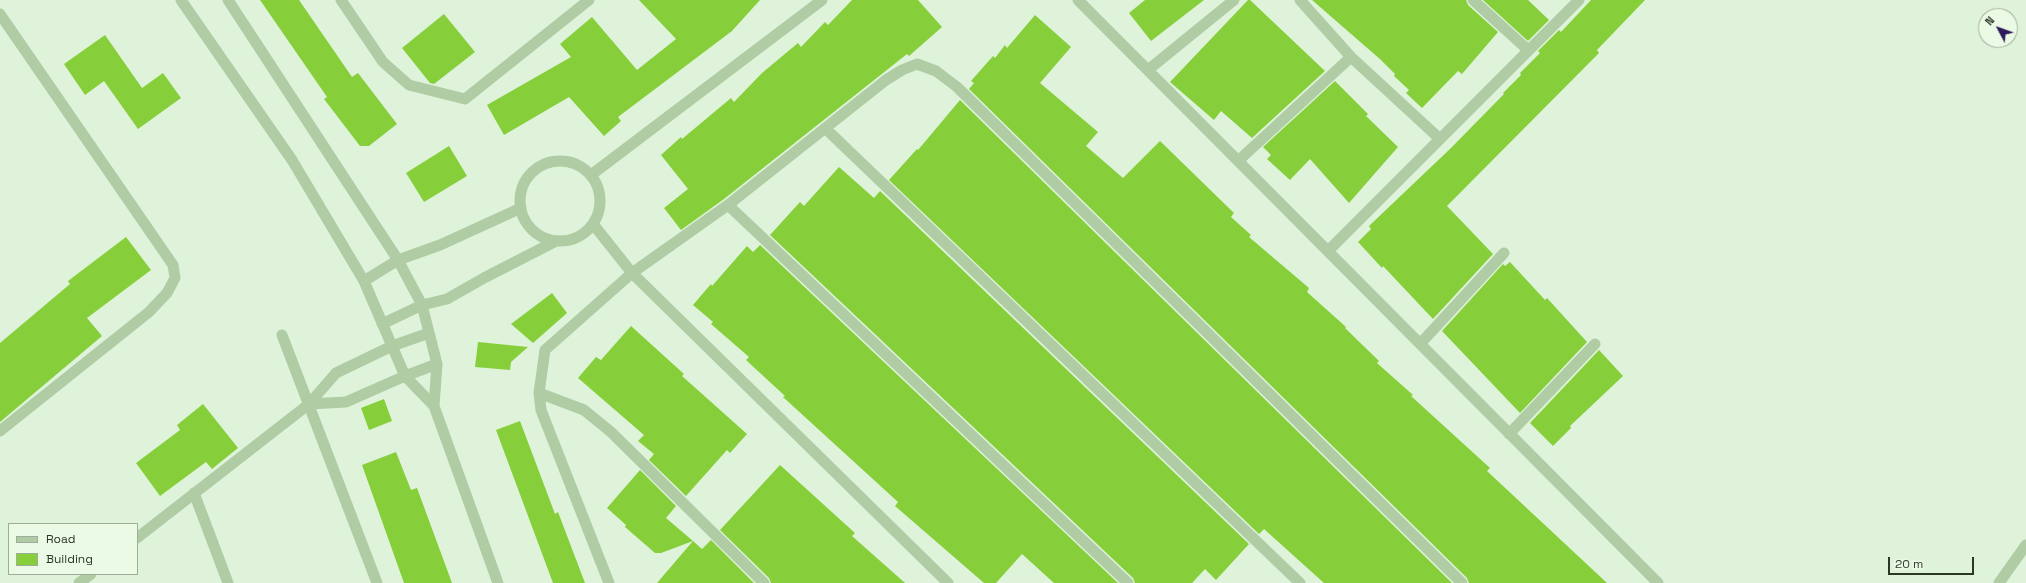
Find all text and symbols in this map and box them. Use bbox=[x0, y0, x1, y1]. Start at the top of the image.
north arrow bbox=[1978, 8, 2018, 48]
text: N bbox=[1982, 13, 1997, 28]
legend bbox=[8, 523, 138, 575]
text: Road bbox=[46, 531, 75, 547]
scale bar bbox=[1890, 549, 1976, 575]
text: Building bbox=[46, 551, 93, 567]
text: 20 m bbox=[1895, 556, 1923, 572]

